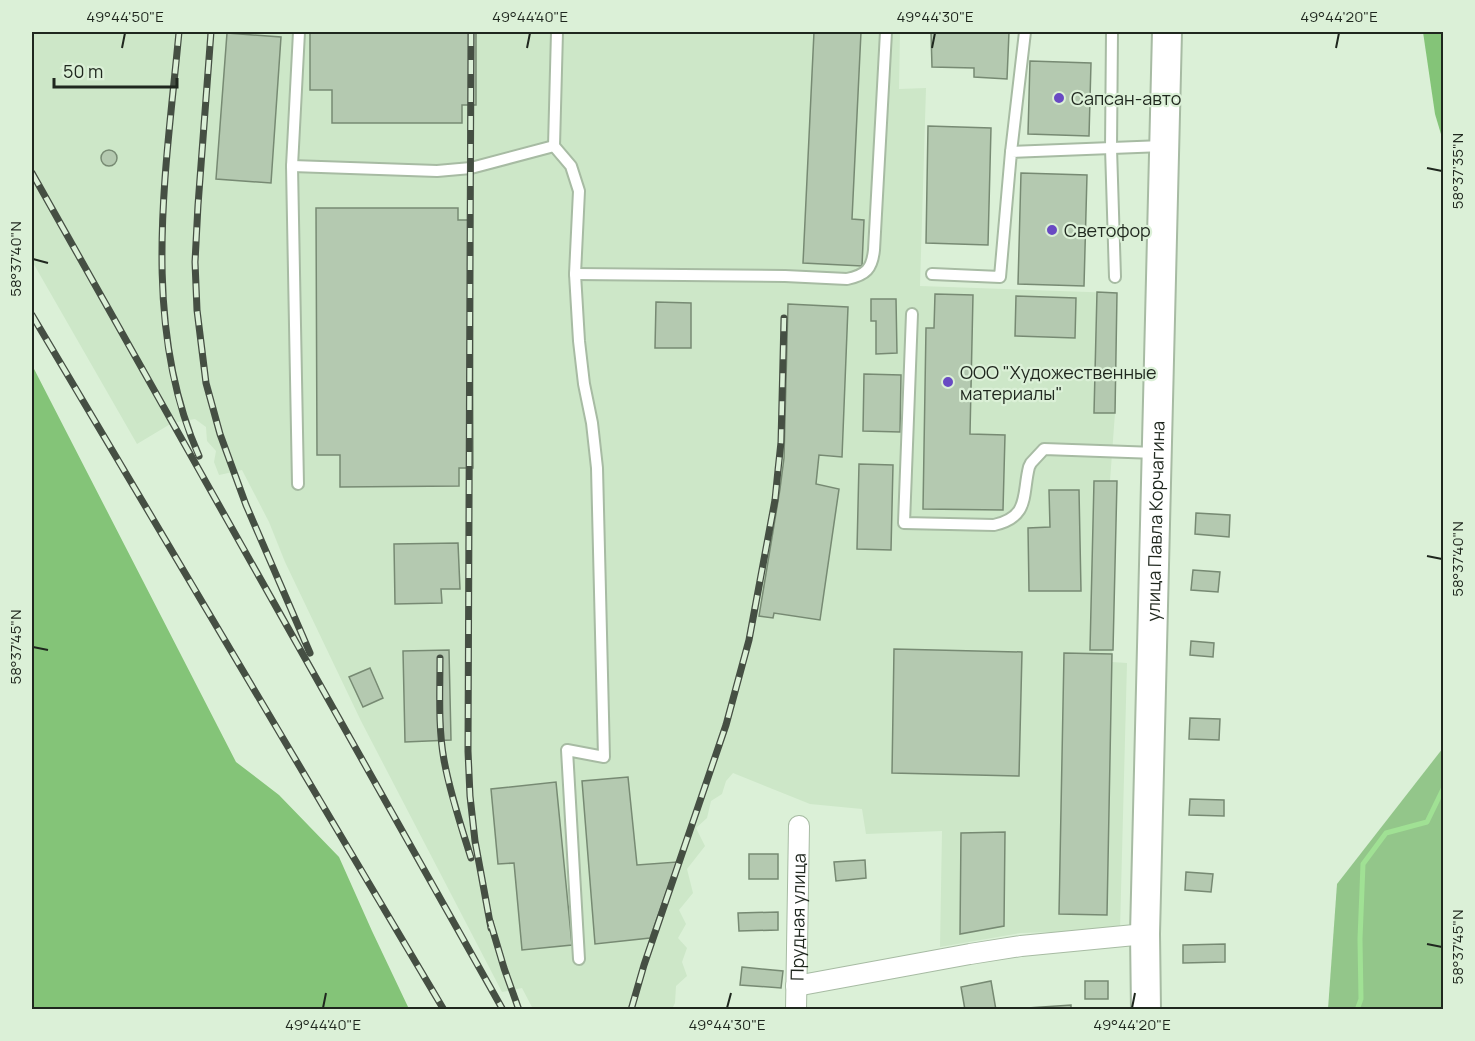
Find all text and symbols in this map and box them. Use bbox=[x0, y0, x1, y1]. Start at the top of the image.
text: 49°44'50"E bbox=[86, 6, 164, 27]
text: 49°44'40"E bbox=[492, 6, 568, 27]
text: 49°44'30"E bbox=[896, 6, 974, 27]
text: 49°44'20"E bbox=[1300, 6, 1378, 27]
scale bar bbox=[54, 51, 177, 89]
text: 50 m bbox=[63, 59, 103, 83]
place label: Сапсан-авто bbox=[1071, 86, 1181, 110]
marker: Сапсан-авто bbox=[1052, 91, 1066, 105]
text: 58°37'35"N bbox=[1447, 133, 1468, 209]
place label: Светофор bbox=[1064, 218, 1151, 242]
text: 58°37'40"N bbox=[5, 221, 26, 297]
marker: Светофор bbox=[1045, 223, 1059, 237]
place label: ООО "Художественные материалы" bbox=[960, 360, 1157, 405]
marker: ООО "Художественные материалы" bbox=[941, 375, 955, 389]
street label: улица Павла Корчагина bbox=[1141, 420, 1170, 622]
text: 58°37'40"N bbox=[1447, 521, 1468, 597]
text: 58°37'45"N bbox=[5, 610, 26, 685]
street label: Прудная улица bbox=[784, 853, 811, 981]
text: 58°37'45"N bbox=[1447, 910, 1468, 985]
text: 49°44'40"E bbox=[285, 1014, 361, 1035]
text: 49°44'30"E bbox=[688, 1014, 766, 1035]
text: 49°44'20"E bbox=[1093, 1014, 1171, 1035]

